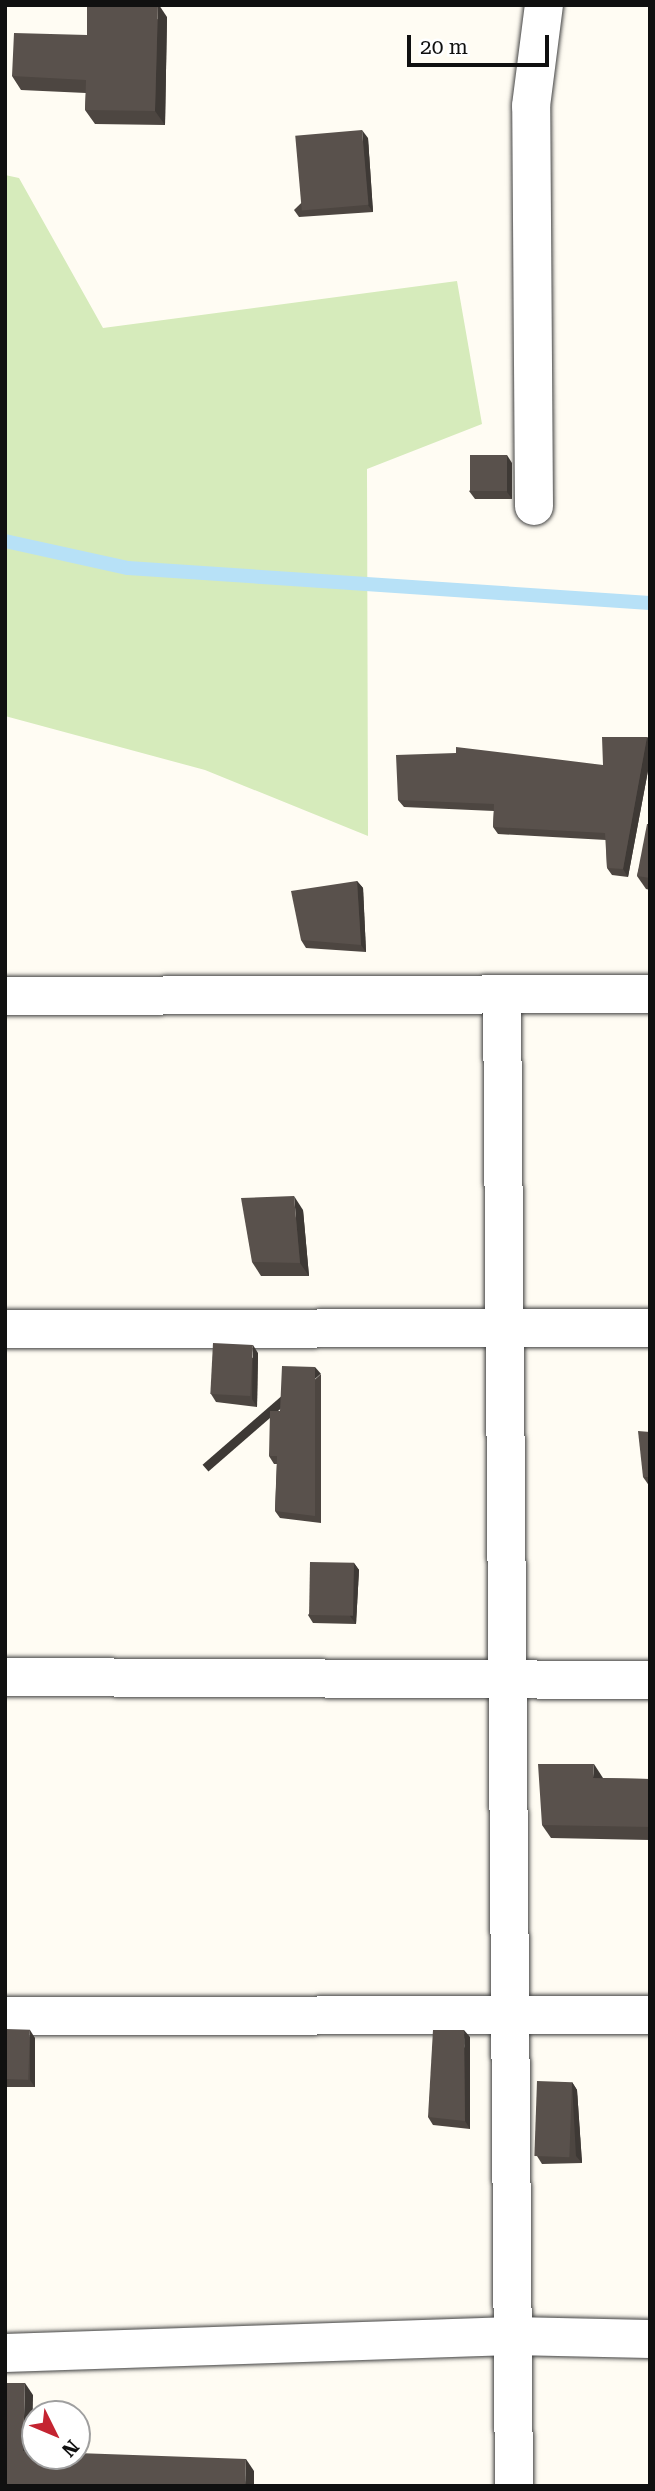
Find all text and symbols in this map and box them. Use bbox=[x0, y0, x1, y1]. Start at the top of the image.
scale bar bbox=[410, 21, 552, 65]
text: 20 m bbox=[420, 35, 468, 59]
north arrow bbox=[21, 2400, 91, 2470]
text: N bbox=[57, 2435, 84, 2461]

